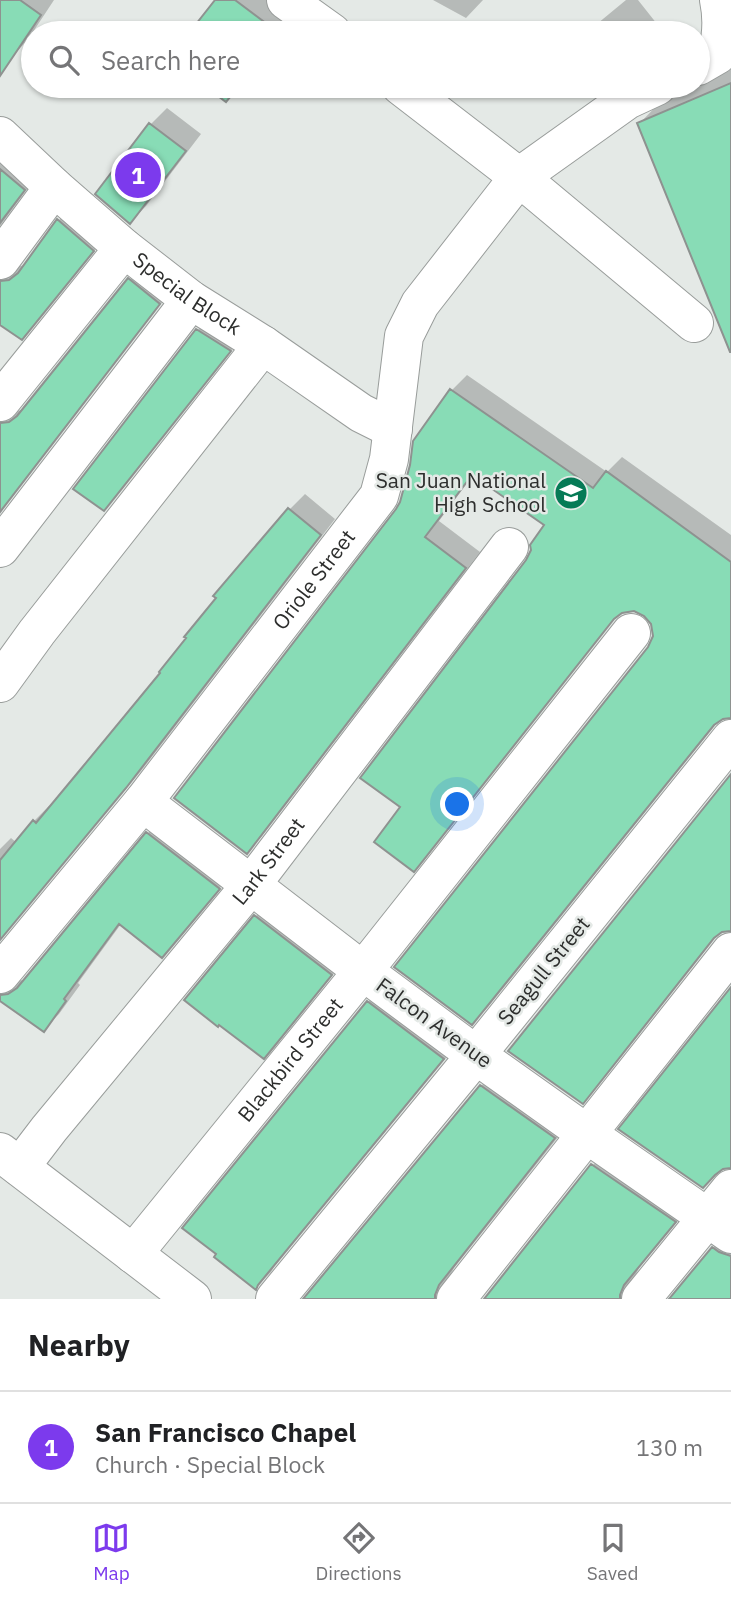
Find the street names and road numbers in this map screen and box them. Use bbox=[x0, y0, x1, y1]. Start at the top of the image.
street label: Special Block bbox=[128, 245, 247, 341]
street label: Oriole Street bbox=[266, 524, 361, 635]
street label: Lark Street bbox=[225, 812, 310, 910]
street label: Seagull Street bbox=[491, 910, 596, 1030]
street label: Falcon Avenue bbox=[371, 971, 498, 1074]
street label: Blackbird Street bbox=[231, 992, 349, 1127]

